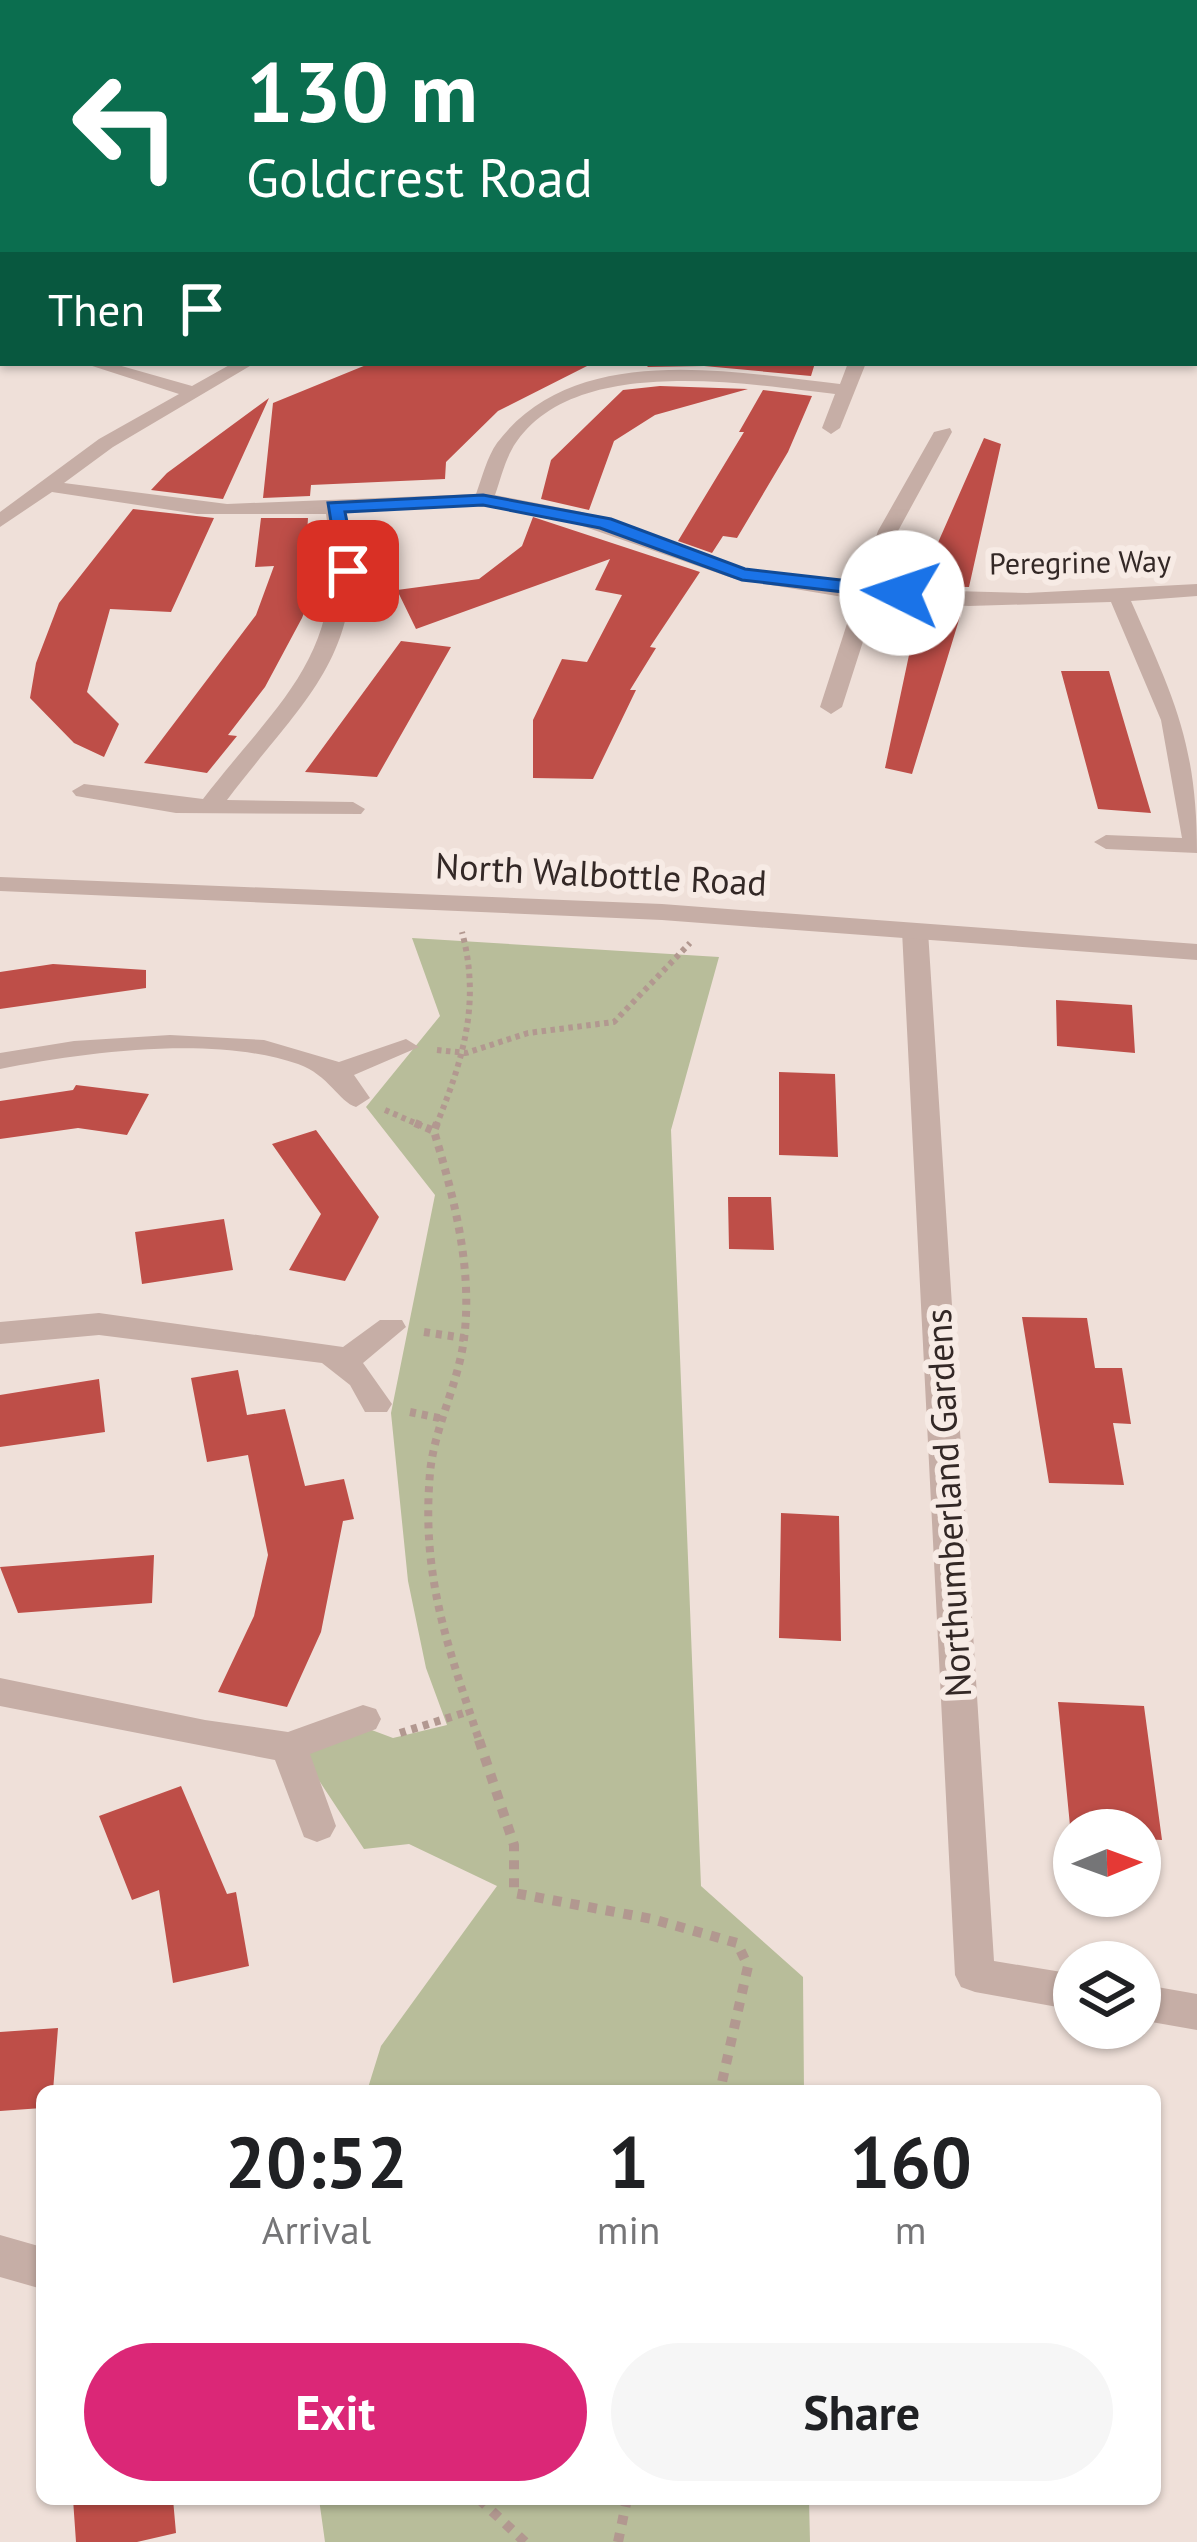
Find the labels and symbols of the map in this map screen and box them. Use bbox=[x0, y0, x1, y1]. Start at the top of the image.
pin bbox=[297, 520, 399, 622]
position arrow bbox=[839, 530, 965, 656]
street label: Peregrine Way bbox=[989, 540, 1171, 583]
street label: North Walbottle Road bbox=[434, 841, 768, 906]
street label: Northumberland Gardens bbox=[914, 1308, 981, 1699]
north arrow bbox=[1053, 1809, 1161, 1917]

